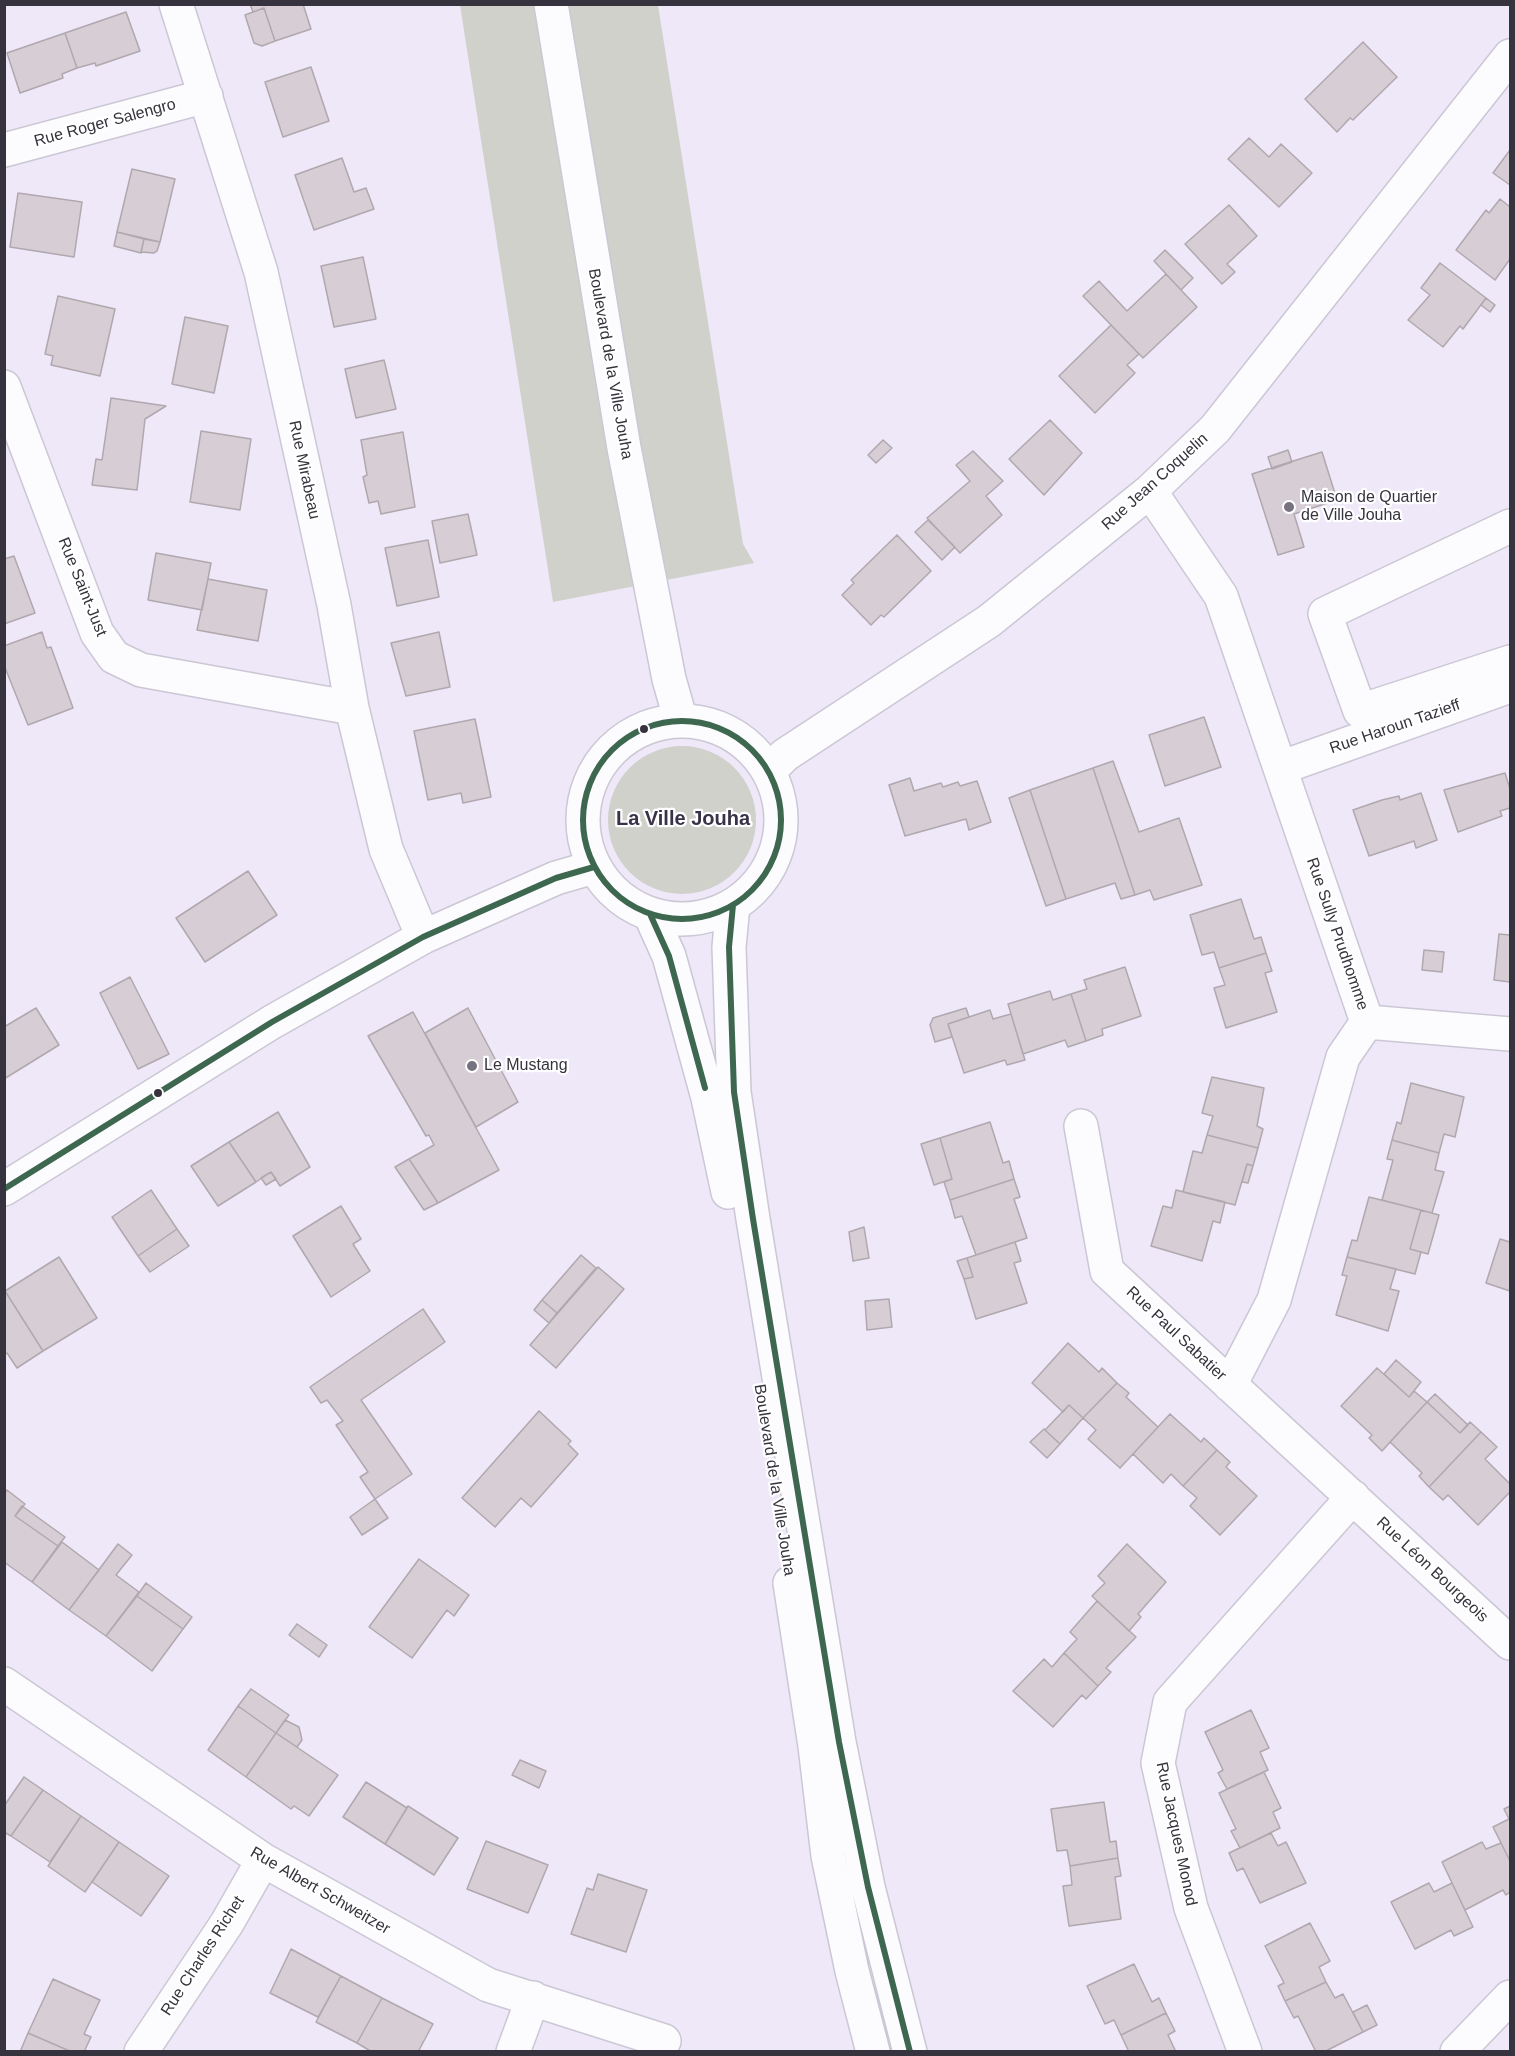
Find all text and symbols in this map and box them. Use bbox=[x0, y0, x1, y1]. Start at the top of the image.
street label: Rue Roger Salengro bbox=[32, 95, 178, 151]
street label: Boulevard de la Ville Jouha bbox=[584, 267, 636, 461]
street label: Rue Mirabeau bbox=[284, 419, 324, 521]
street label: Rue Jean Coquelin bbox=[1098, 429, 1212, 535]
place label: Maison de Quartier de Ville Jouha bbox=[1301, 488, 1437, 526]
marker: Maison de Quartier de Ville Jouha bbox=[1282, 500, 1296, 514]
street label: Rue Saint-Just bbox=[53, 535, 111, 639]
street label: Rue Haroun Tazieff bbox=[1327, 696, 1463, 758]
unlabelled marker bbox=[638, 723, 650, 735]
district label: La Ville Jouha bbox=[616, 807, 750, 831]
street label: Rue Sully Prudhomme bbox=[1302, 855, 1372, 1013]
place label: Le Mustang bbox=[484, 1056, 568, 1076]
marker: Le Mustang bbox=[465, 1059, 479, 1073]
unlabelled marker bbox=[152, 1087, 164, 1099]
street label: Rue Paul Sabatier bbox=[1122, 1283, 1230, 1385]
street label: Boulevard de la Ville Jouha bbox=[749, 1383, 799, 1577]
street label: Rue Léon Bourgeois bbox=[1372, 1513, 1492, 1627]
street label: Rue Jacques Monod bbox=[1151, 1760, 1201, 1908]
street label: Rue Albert Schweitzer bbox=[247, 1843, 393, 1939]
street label: Rue Charles Richet bbox=[157, 1893, 249, 2019]

